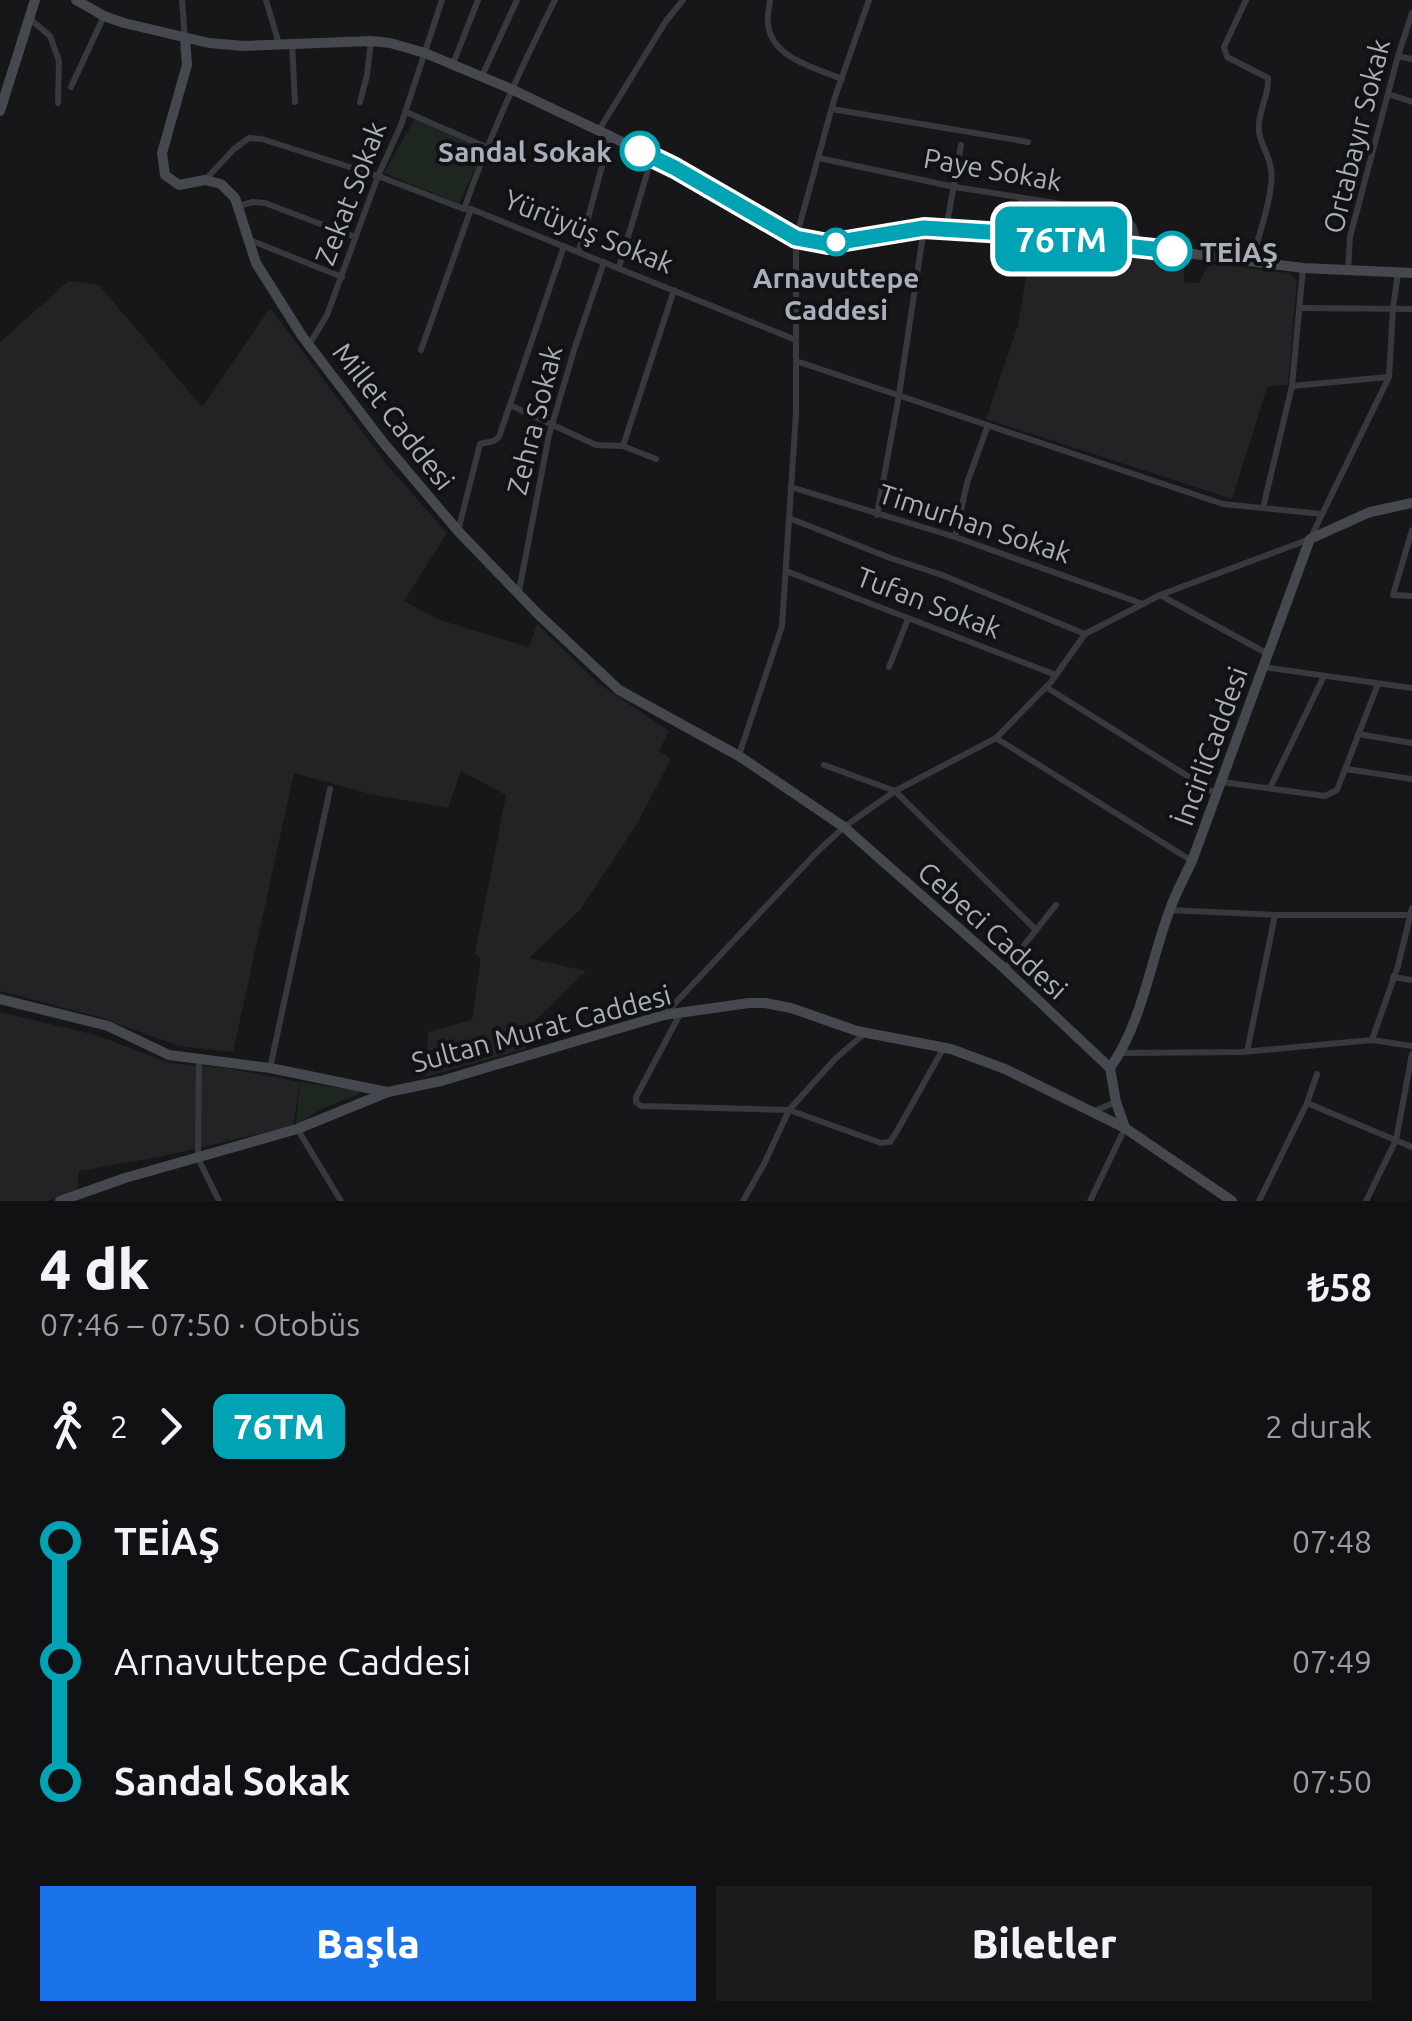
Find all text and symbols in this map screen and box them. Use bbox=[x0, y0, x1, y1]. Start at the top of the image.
street label: Ortabayır Sokak bbox=[1317, 35, 1395, 237]
street label: Zekat Sokak bbox=[308, 117, 392, 269]
marker: Sandal Sokak bbox=[621, 132, 659, 170]
place label: Sandal Sokak bbox=[438, 136, 612, 167]
street label: Paye Sokak bbox=[921, 142, 1065, 196]
street label: Yürüyüş Sokak bbox=[500, 183, 678, 279]
line badge: 76TM bbox=[991, 206, 1131, 272]
text: 76TM bbox=[1015, 219, 1107, 259]
marker: Arnavuttepe Caddesi bbox=[823, 229, 849, 255]
marker: TEİAŞ bbox=[1153, 232, 1191, 270]
place label: TEİAŞ bbox=[1200, 236, 1278, 268]
place label: Arnavuttepe Caddesi bbox=[753, 262, 919, 325]
street label: Millet Caddesi bbox=[327, 337, 461, 495]
street label: Zehra Sokak bbox=[501, 342, 567, 498]
street label: Timurhan Sokak bbox=[875, 477, 1075, 569]
street label: Tufan Sokak bbox=[853, 560, 1005, 644]
street label: İncirliCaddesi bbox=[1167, 662, 1253, 830]
street label: Cebeci Caddesi bbox=[912, 855, 1074, 1005]
street label: Sultan Murat Caddesi bbox=[408, 978, 674, 1078]
text: 4 dk bbox=[40, 1238, 149, 1299]
text: ₺58 bbox=[1307, 1266, 1372, 1308]
text: 07:46 – 07:50 · Otobüs bbox=[40, 1306, 360, 1342]
icon: walk bbox=[40, 1399, 95, 1454]
icon: forward bbox=[143, 1399, 198, 1454]
text: 76TM bbox=[233, 1406, 325, 1446]
text: 2 bbox=[110, 1408, 128, 1444]
text: 2 durak bbox=[1265, 1408, 1372, 1444]
text: TEİAŞ bbox=[114, 1520, 220, 1562]
text: 07:48 bbox=[1292, 1523, 1372, 1559]
text: Arnavuttepe Caddesi bbox=[114, 1640, 471, 1682]
text: 07:49 bbox=[1292, 1643, 1372, 1679]
text: Sandal Sokak bbox=[114, 1760, 350, 1802]
text: 07:50 bbox=[1292, 1763, 1372, 1799]
button: Başla bbox=[40, 1886, 696, 2001]
button: Biletler bbox=[716, 1886, 1372, 2001]

